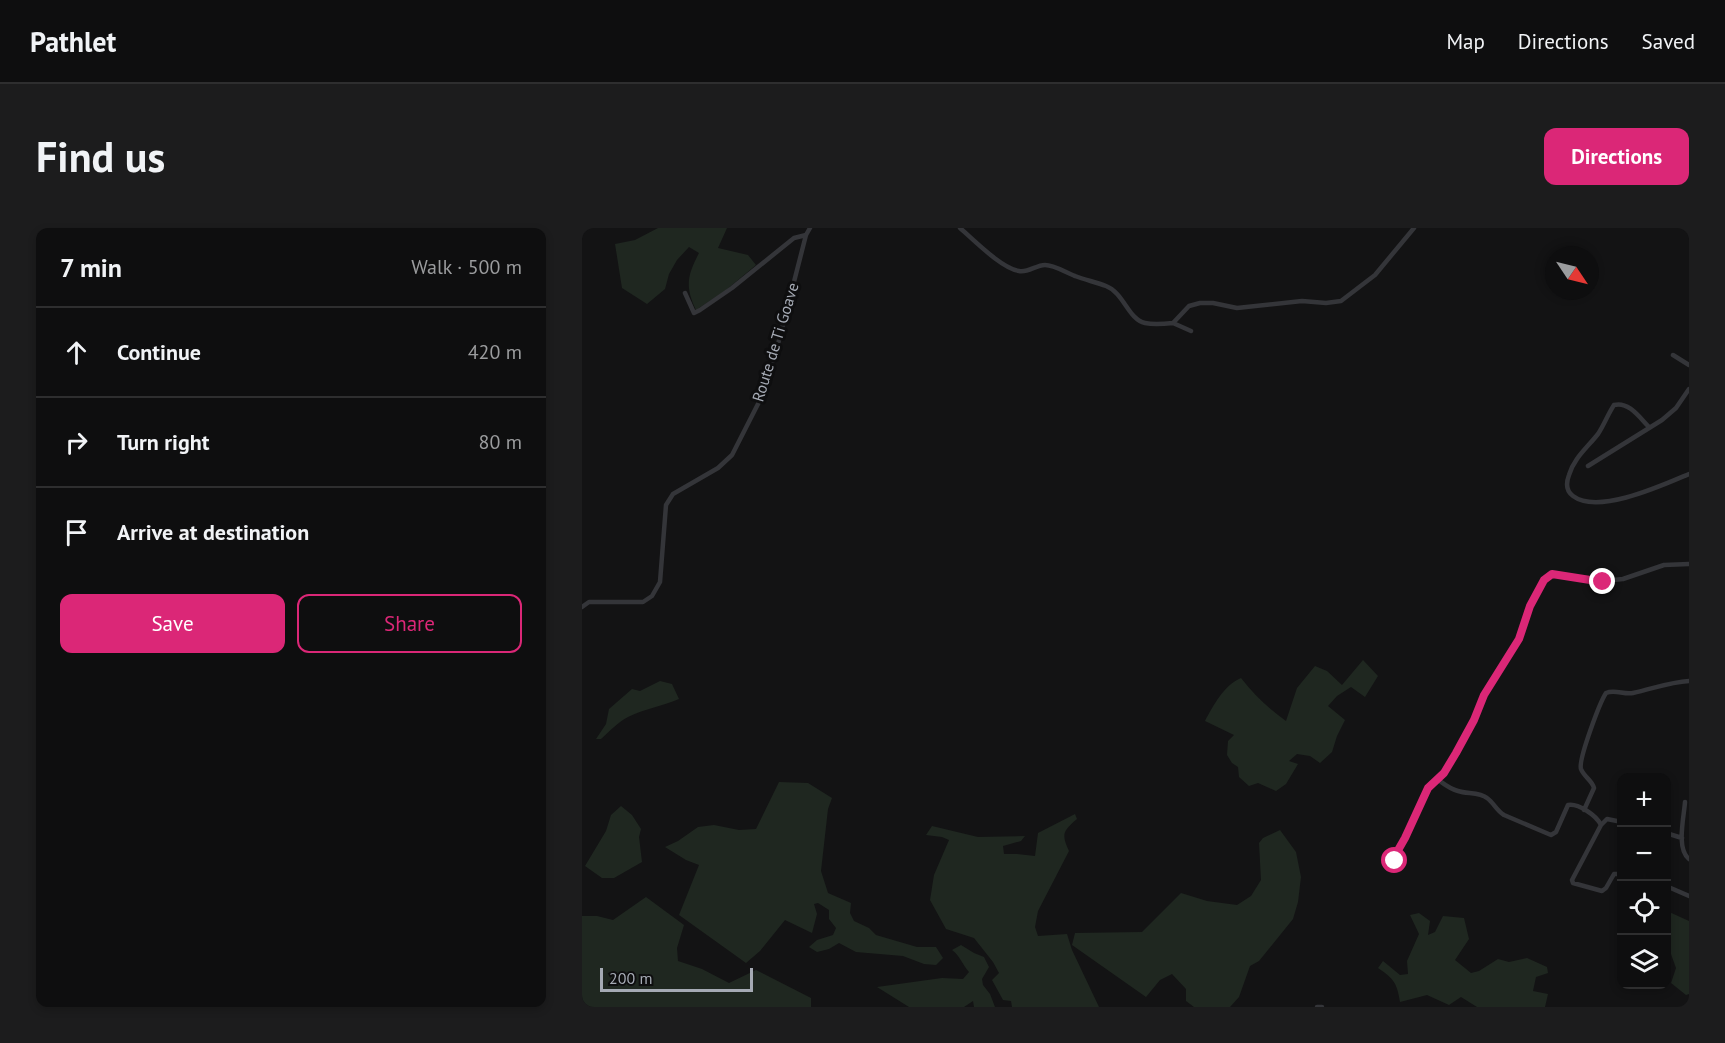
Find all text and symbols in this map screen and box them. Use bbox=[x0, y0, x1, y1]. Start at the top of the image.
text: Pathlet bbox=[30, 23, 116, 60]
text: Map bbox=[1446, 28, 1485, 55]
text: Directions bbox=[1518, 28, 1609, 55]
text: Saved bbox=[1642, 28, 1695, 55]
button: Directions bbox=[1544, 128, 1689, 185]
text: Find us bbox=[36, 129, 165, 184]
north arrow bbox=[1545, 246, 1599, 300]
text: 7 min bbox=[60, 251, 122, 284]
text: Walk · 500 m bbox=[411, 254, 522, 280]
street label: Route de Ti Goave bbox=[747, 280, 803, 404]
icon: ahead bbox=[60, 336, 93, 369]
text: Continue bbox=[117, 338, 201, 366]
text: 420 m bbox=[468, 339, 522, 365]
icon: right bbox=[60, 426, 93, 459]
text: Turn right bbox=[117, 428, 209, 456]
text: 80 m bbox=[479, 429, 522, 455]
icon: arrive bbox=[60, 516, 93, 549]
text: Arrive at destination bbox=[117, 518, 309, 546]
route end bbox=[1589, 568, 1615, 594]
button: Save bbox=[60, 594, 285, 653]
button: Share bbox=[297, 594, 522, 653]
map controls bbox=[1617, 773, 1671, 989]
button: + bbox=[1617, 773, 1671, 827]
button: − bbox=[1617, 827, 1671, 881]
route start bbox=[1381, 847, 1407, 873]
button: locate bbox=[1617, 881, 1671, 935]
button: layers bbox=[1617, 935, 1671, 989]
scale bar bbox=[600, 965, 753, 992]
text: 200 m bbox=[609, 968, 652, 988]

